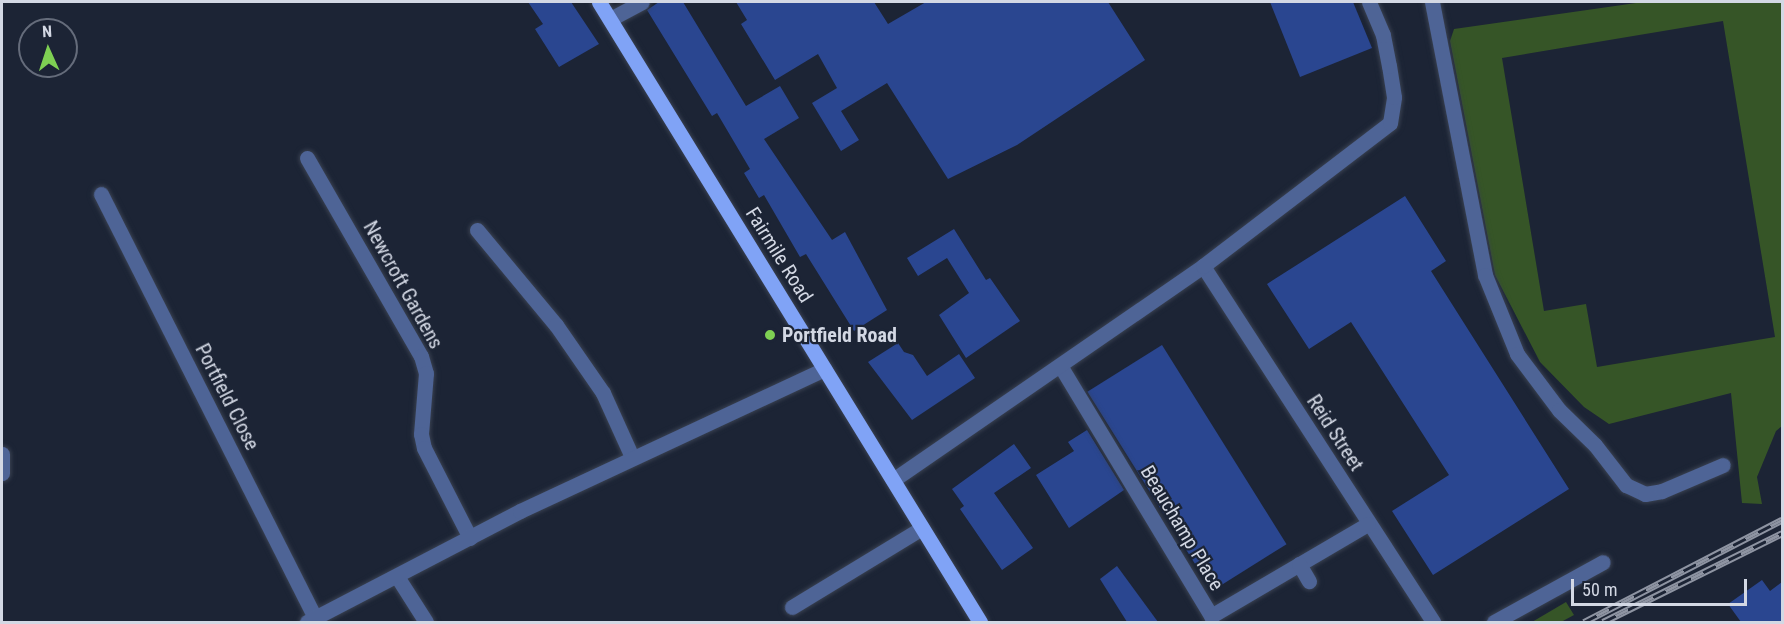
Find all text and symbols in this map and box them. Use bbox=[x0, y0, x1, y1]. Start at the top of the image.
north arrow bbox=[18, 18, 78, 78]
text: N bbox=[42, 22, 53, 41]
street label: Fairmile Road bbox=[740, 203, 818, 307]
street label: Newcroft Gardens bbox=[358, 217, 448, 353]
place label: Portfield Road bbox=[782, 323, 897, 347]
marker: Portfield Road bbox=[763, 328, 777, 342]
street label: Portfield Close bbox=[190, 340, 264, 454]
street label: Reid Street bbox=[1302, 390, 1368, 476]
street label: Beauchamp Place bbox=[1135, 461, 1229, 595]
scale bar bbox=[1574, 567, 1750, 605]
text: 50 m bbox=[1582, 579, 1617, 600]

